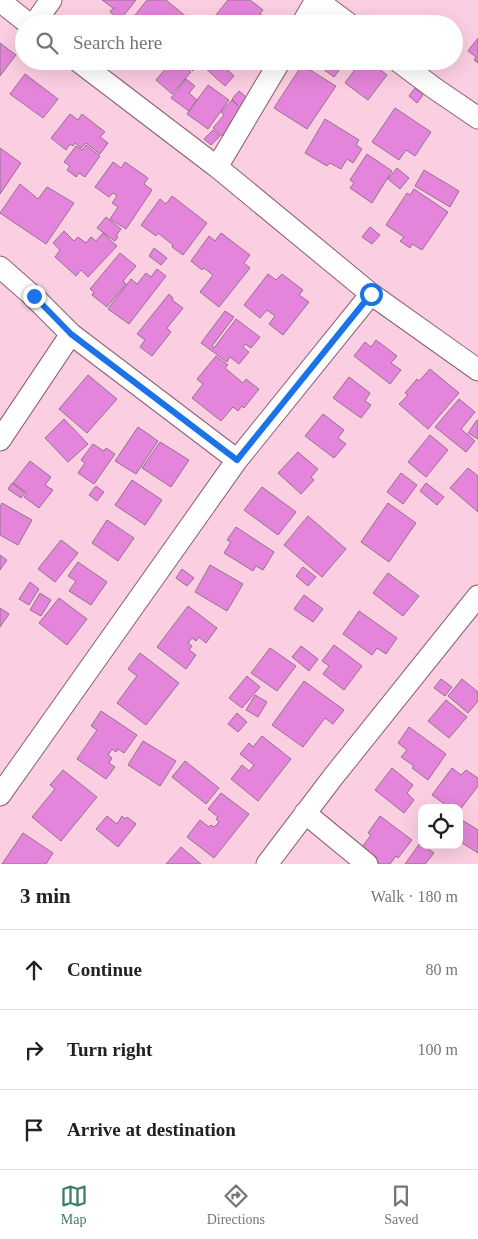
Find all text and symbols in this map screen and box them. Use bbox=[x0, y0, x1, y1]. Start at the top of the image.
search box bbox=[15, 15, 463, 70]
icon: search bbox=[33, 29, 61, 57]
text: Search here bbox=[73, 32, 162, 53]
route start bbox=[360, 283, 383, 306]
route end bbox=[23, 285, 46, 308]
map controls bbox=[418, 804, 463, 849]
button: locate bbox=[418, 804, 463, 849]
text: 3 min bbox=[20, 884, 71, 908]
text: Walk · 180 m bbox=[371, 888, 458, 905]
icon: ahead bbox=[20, 956, 48, 984]
text: Continue bbox=[67, 959, 142, 980]
text: 80 m bbox=[426, 961, 458, 978]
icon: right bbox=[20, 1036, 48, 1064]
text: Turn right bbox=[67, 1039, 152, 1060]
text: 100 m bbox=[418, 1041, 458, 1058]
icon: arrive bbox=[20, 1116, 48, 1144]
text: Arrive at destination bbox=[67, 1119, 236, 1140]
tab: Map bbox=[60, 1182, 88, 1228]
tab: Directions bbox=[207, 1182, 265, 1228]
tab: Saved bbox=[384, 1182, 418, 1228]

